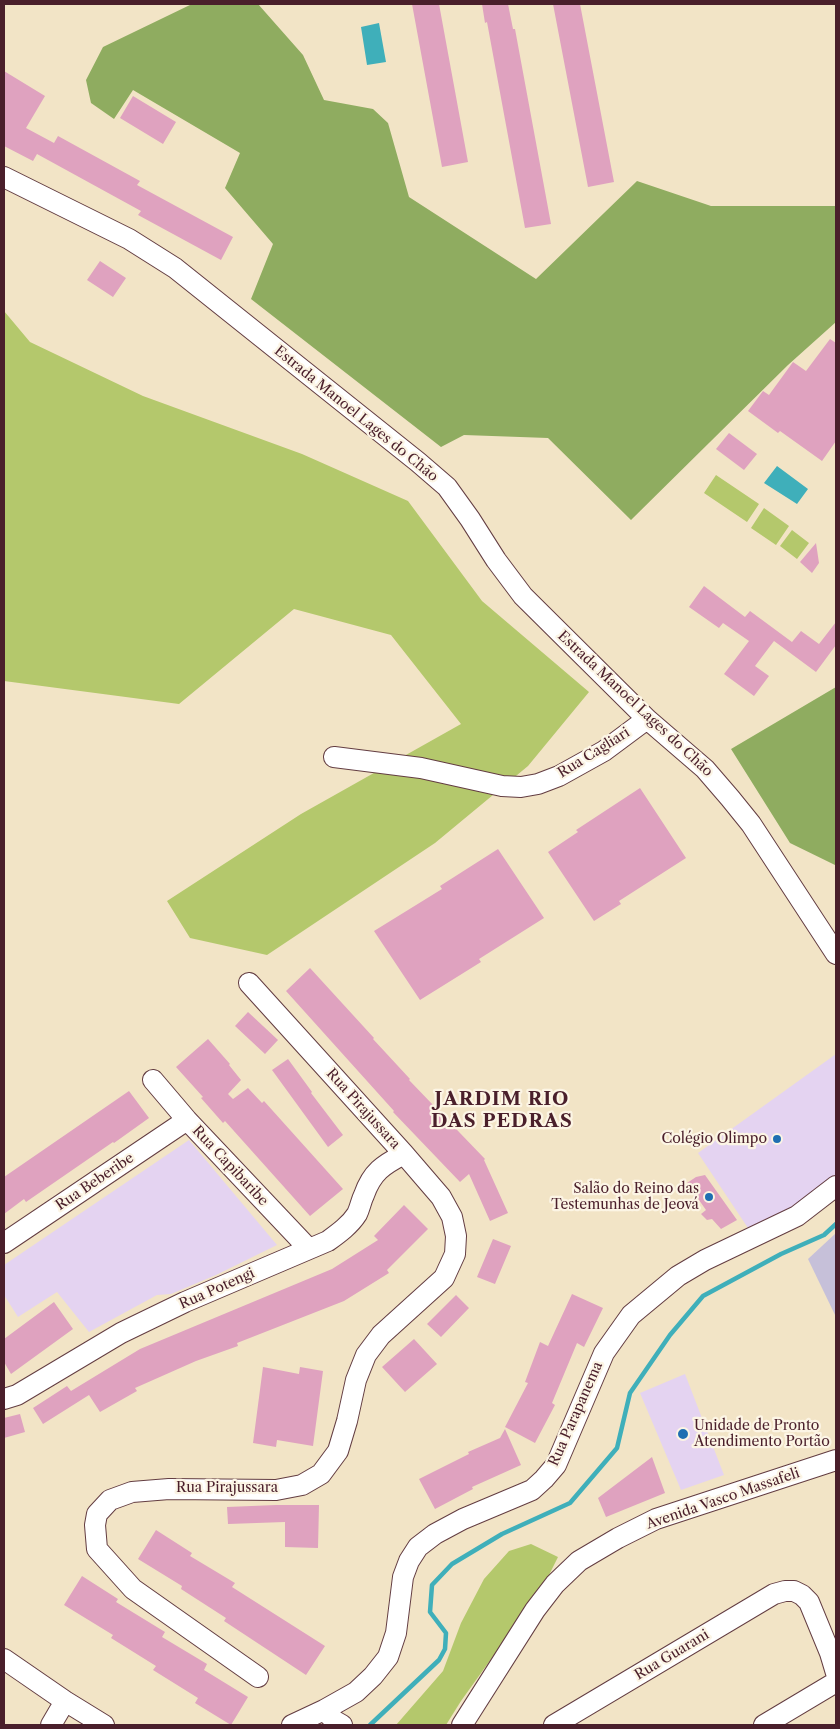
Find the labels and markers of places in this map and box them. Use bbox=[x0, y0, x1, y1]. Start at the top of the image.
place label: Colégio Olimpo bbox=[661, 1131, 767, 1147]
marker: Colégio Olimpo bbox=[771, 1133, 783, 1145]
place label: Salão do Reino das Testemunhas de Jeová bbox=[551, 1181, 699, 1214]
marker: Salão do Reino das Testemunhas de Jeová bbox=[703, 1191, 715, 1203]
place label: Unidade de Pronto Atendimento Portão bbox=[694, 1418, 830, 1450]
marker: Unidade de Pronto Atendimento Portão bbox=[676, 1427, 690, 1441]

